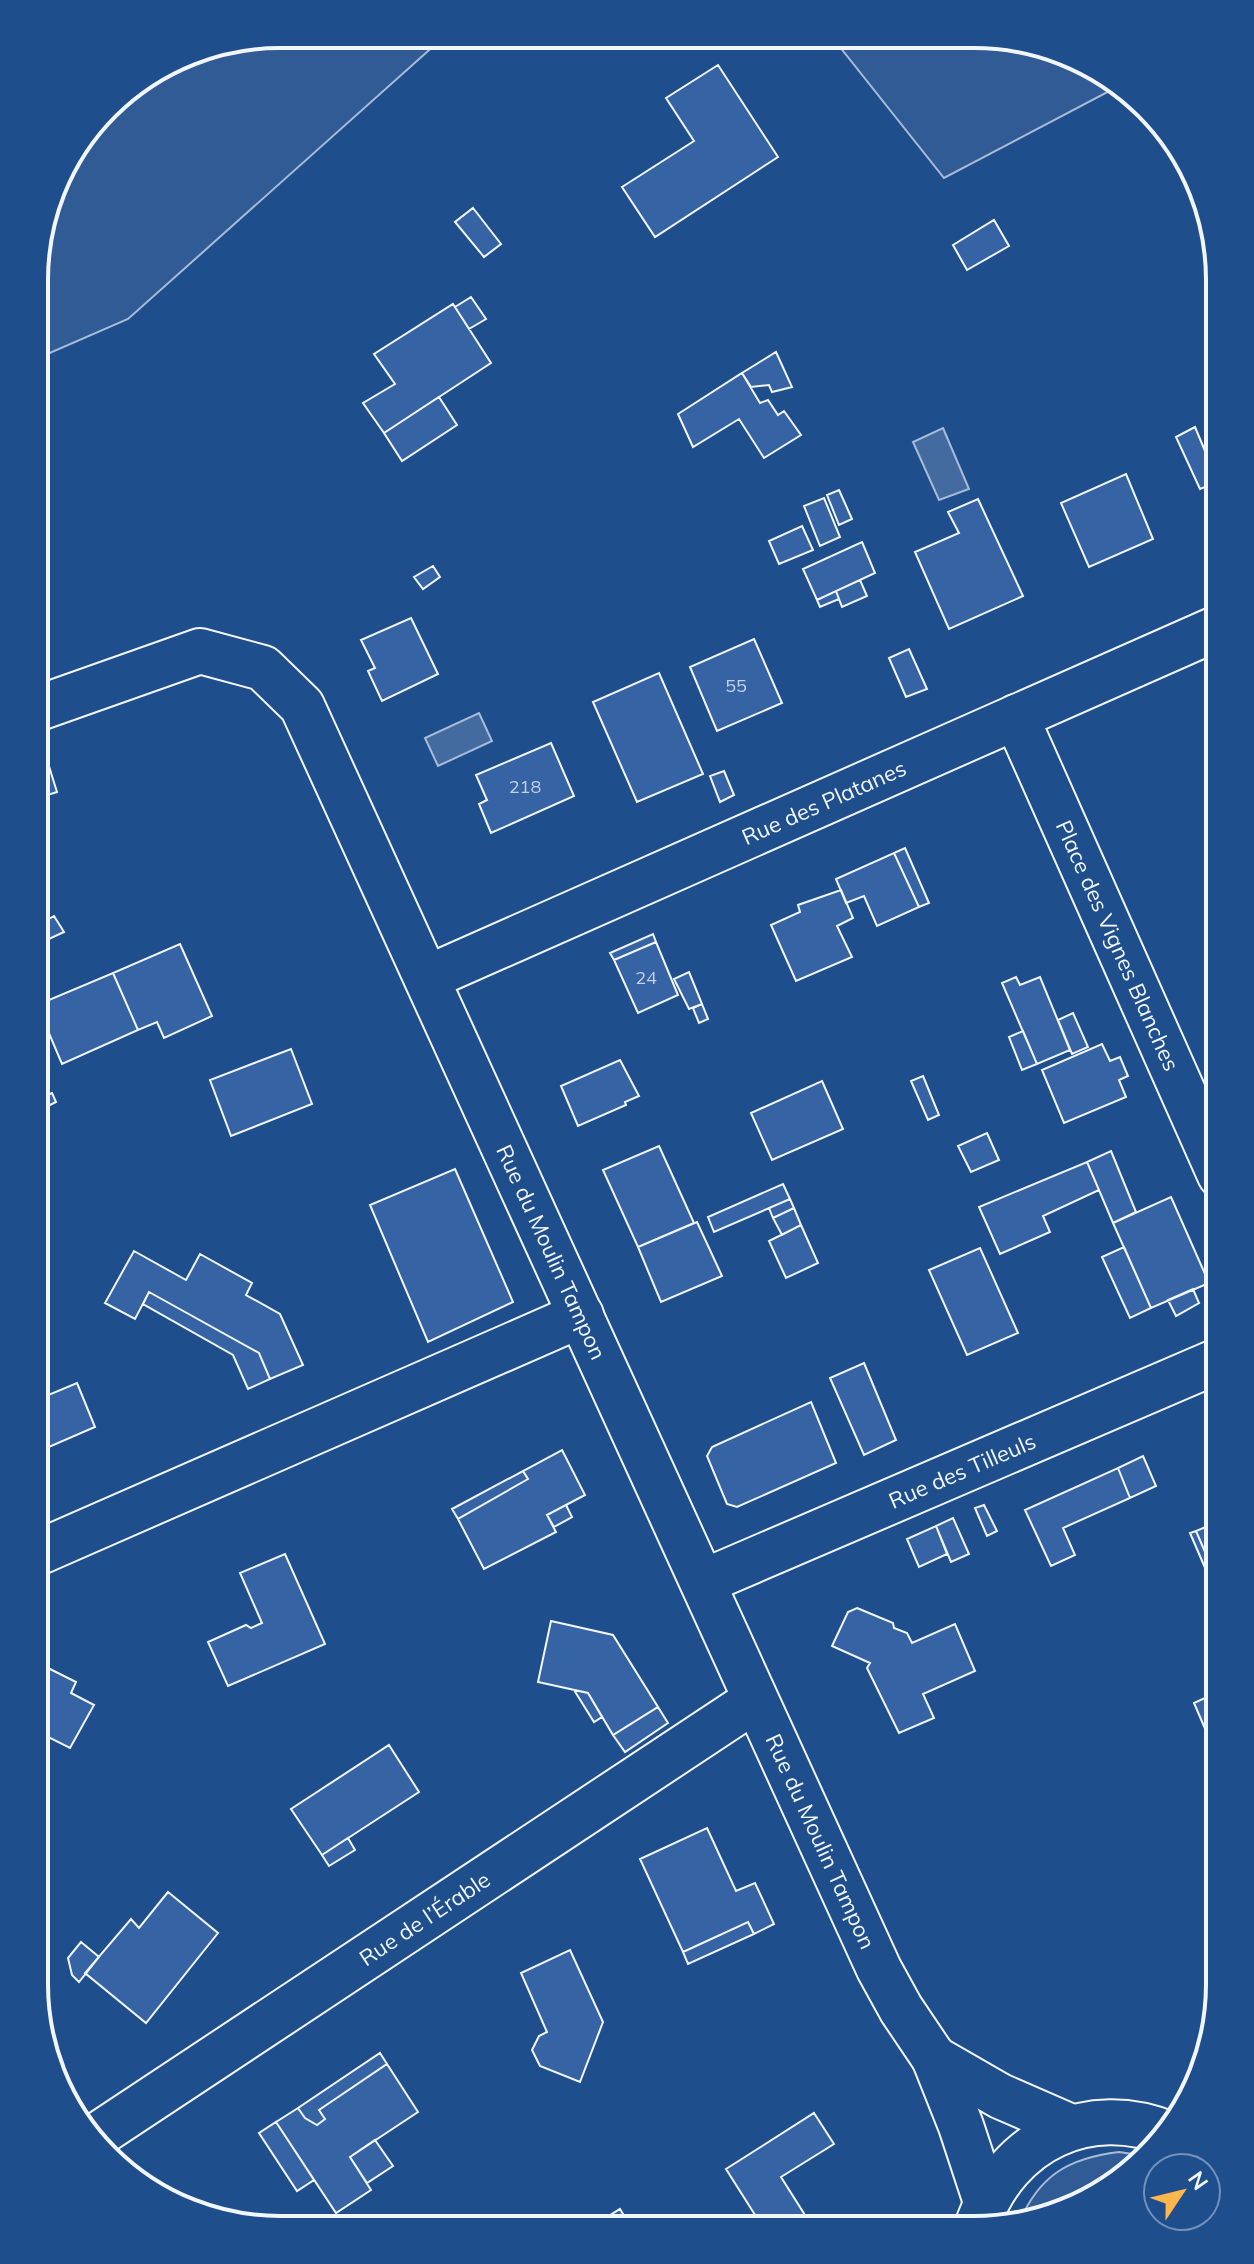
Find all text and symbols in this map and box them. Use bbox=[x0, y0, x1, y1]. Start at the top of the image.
house number: 55 bbox=[725, 674, 747, 697]
street label: Rue des Platanes bbox=[737, 754, 910, 851]
house number: 218 bbox=[509, 775, 541, 798]
street label: Place des Vignes Blanches bbox=[1050, 816, 1186, 1075]
house number: 24 bbox=[635, 966, 657, 989]
street label: Rue du Moulin Tampon bbox=[490, 1140, 613, 1364]
street label: Rue des Tilleuls bbox=[884, 1427, 1040, 1515]
street label: Rue du Moulin Tampon bbox=[759, 1729, 882, 1953]
street label: Rue de l’Érable bbox=[354, 1865, 495, 1972]
north arrow bbox=[1142, 2152, 1222, 2232]
text: N bbox=[1182, 2166, 1215, 2195]

